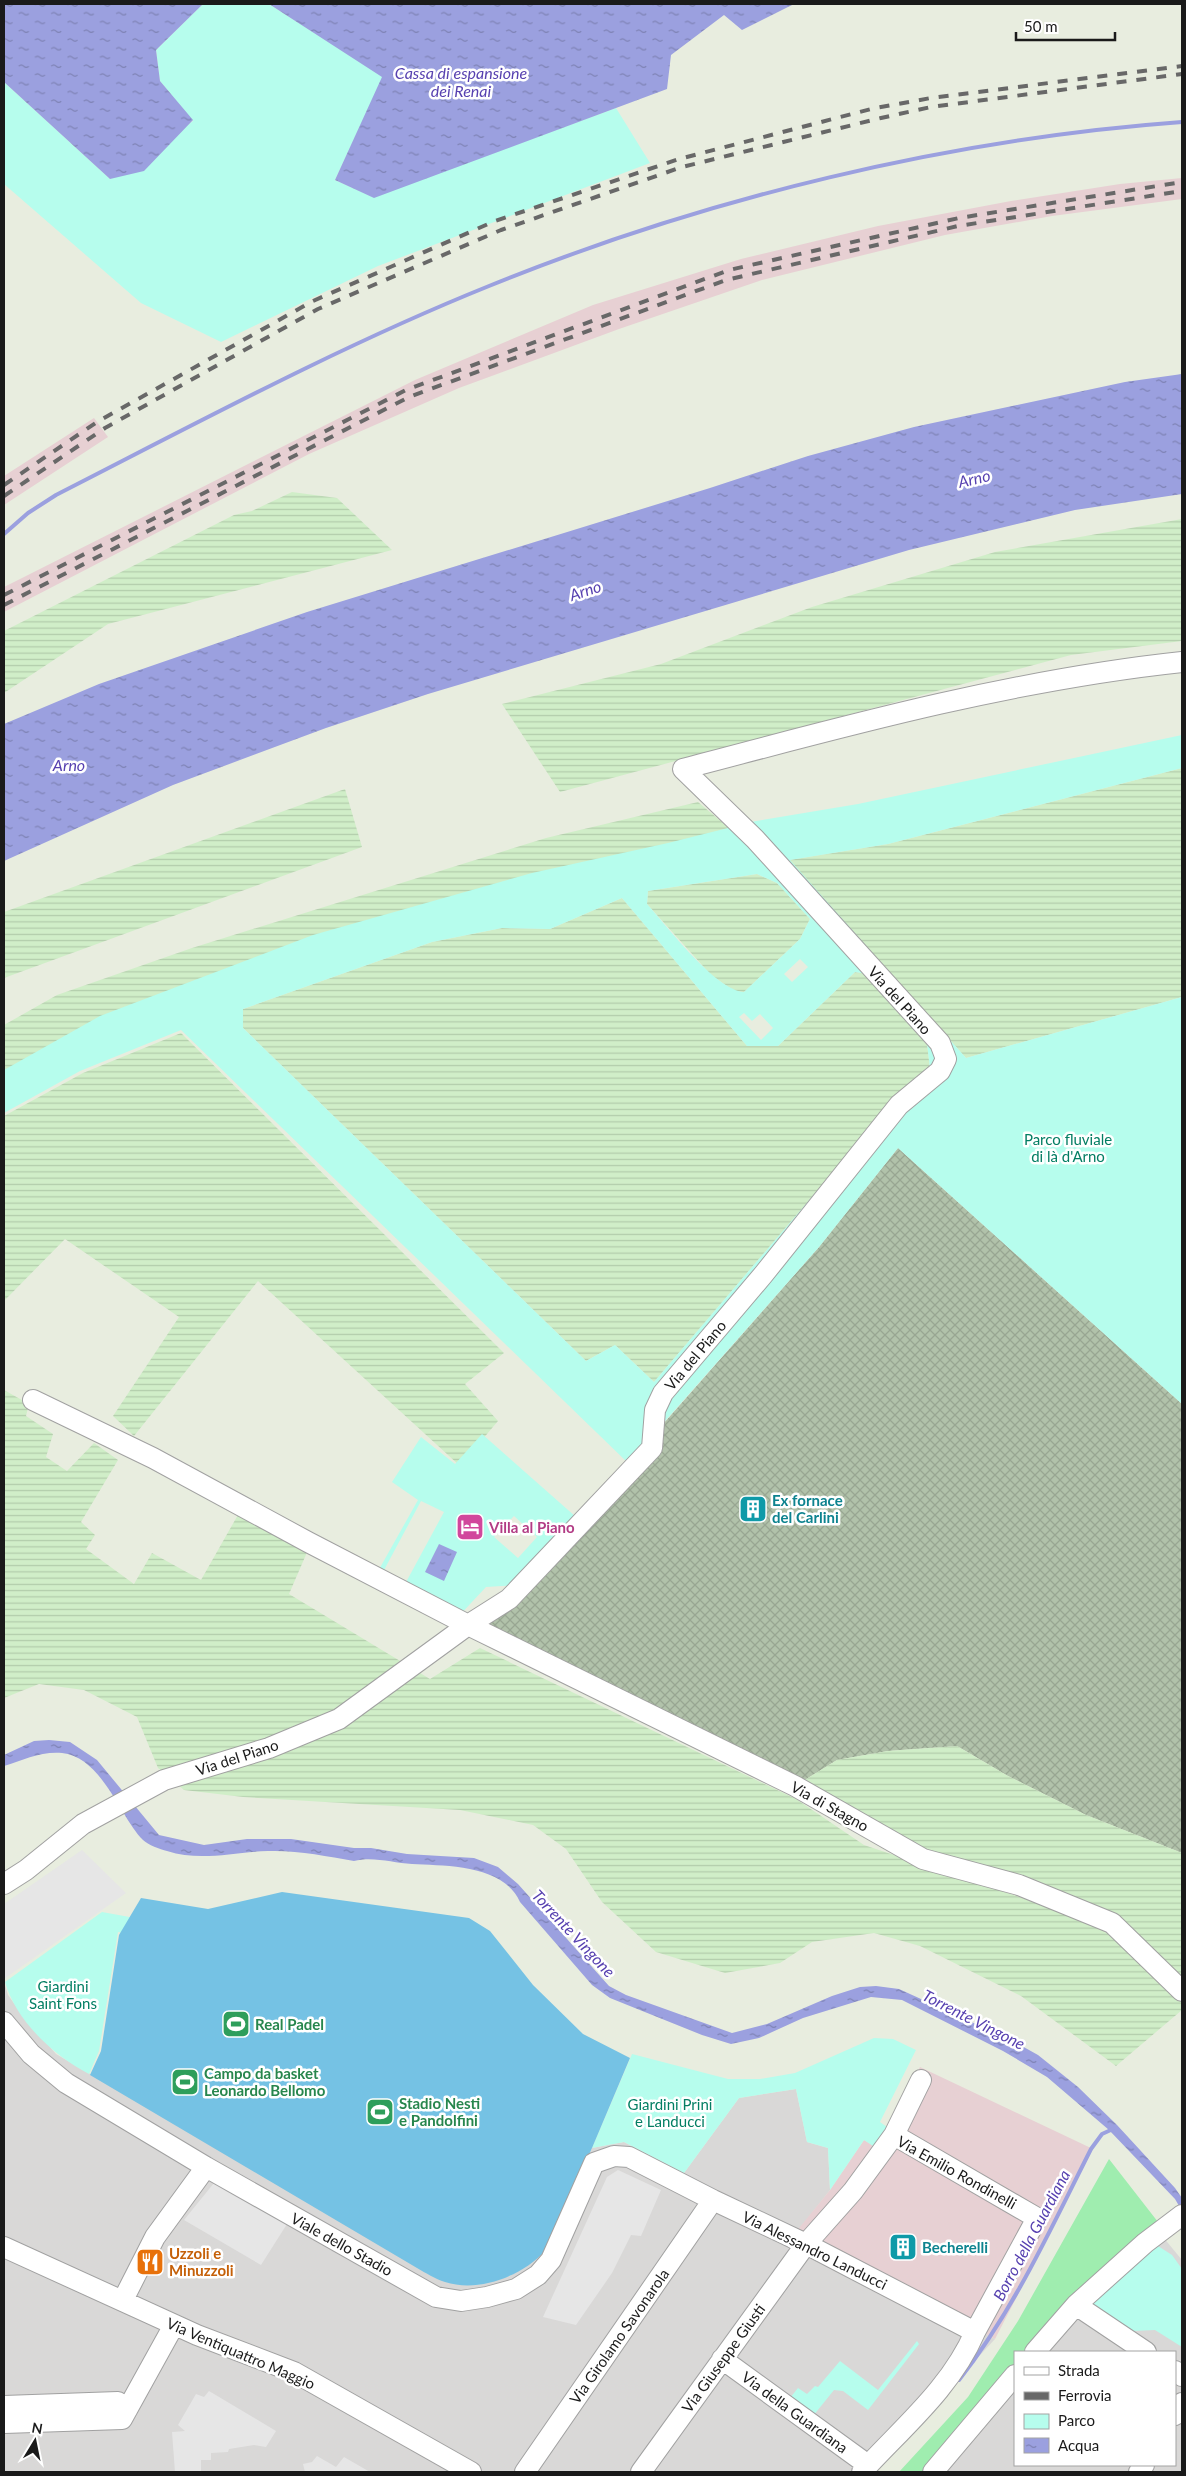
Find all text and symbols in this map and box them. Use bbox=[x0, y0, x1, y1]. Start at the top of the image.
scale bar bbox=[1016, 10, 1115, 42]
text: 50 m bbox=[1024, 17, 1058, 35]
water label: Cassa di espansione dei Renai bbox=[395, 63, 528, 100]
water label: Arno bbox=[955, 465, 992, 491]
water label: Arno bbox=[566, 576, 603, 604]
water label: Arno bbox=[52, 755, 85, 774]
street label: Via del Piano bbox=[865, 962, 935, 1038]
park label: Parco fluviale di là d'Arno bbox=[1024, 1130, 1112, 1165]
street label: Via del Piano bbox=[661, 1316, 729, 1394]
place label: Ex fornace del Carlini bbox=[772, 1491, 843, 1526]
building icon: Ex fornace del Carlini bbox=[738, 1494, 768, 1524]
hotel icon: Villa al Piano bbox=[455, 1512, 485, 1542]
place label: Villa al Piano bbox=[488, 1518, 575, 1536]
street label: Via del Piano bbox=[193, 1735, 281, 1779]
street label: Via di Stagno bbox=[788, 1777, 872, 1835]
water label: Torrente Vingone bbox=[529, 1885, 620, 1981]
park label: Giardini Saint Fons bbox=[29, 1977, 97, 2012]
water label: Torrente Vingone bbox=[920, 1985, 1029, 2053]
sports icon: Real Padel bbox=[221, 2009, 251, 2039]
place label: Real Padel bbox=[255, 2015, 324, 2033]
place label: Campo da basket Leonardo Bellomo bbox=[204, 2064, 326, 2099]
sports icon: Campo da basket Leonardo Bellomo bbox=[170, 2067, 200, 2097]
place label: Stadio Nesti e Pandolfini bbox=[399, 2094, 480, 2129]
park label: Giardini Prini e Landucci bbox=[628, 2095, 712, 2130]
sports icon: Stadio Nesti e Pandolfini bbox=[365, 2097, 395, 2127]
street label: Via Emilio Rondinelli bbox=[894, 2132, 1020, 2212]
water label: Borro della Guardiana bbox=[989, 2166, 1073, 2304]
street label: Via Alessandro Landucci bbox=[740, 2207, 890, 2293]
street label: Viale dello Stadio bbox=[288, 2209, 396, 2279]
building icon: Becherelli bbox=[888, 2232, 918, 2262]
place label: Becherelli bbox=[922, 2238, 988, 2256]
place label: Uzzoli e Minuzzoli bbox=[169, 2244, 234, 2279]
restaurant icon: Uzzoli e Minuzzoli bbox=[135, 2247, 165, 2277]
street label: Via Girolamo Savonarola bbox=[566, 2265, 672, 2407]
street label: Via Giuseppe Giusti bbox=[678, 2300, 768, 2416]
street label: Via Ventiquattro Maggio bbox=[164, 2314, 318, 2392]
legend bbox=[1014, 2351, 1176, 2466]
text: Strada bbox=[1058, 2361, 1100, 2379]
street label: Via della Guardiana bbox=[738, 2367, 852, 2457]
text: Ferrovia bbox=[1058, 2386, 1111, 2404]
text: Parco bbox=[1058, 2411, 1095, 2429]
north arrow bbox=[10, 2416, 60, 2466]
text: N bbox=[31, 2418, 44, 2437]
text: Acqua bbox=[1058, 2436, 1099, 2454]

